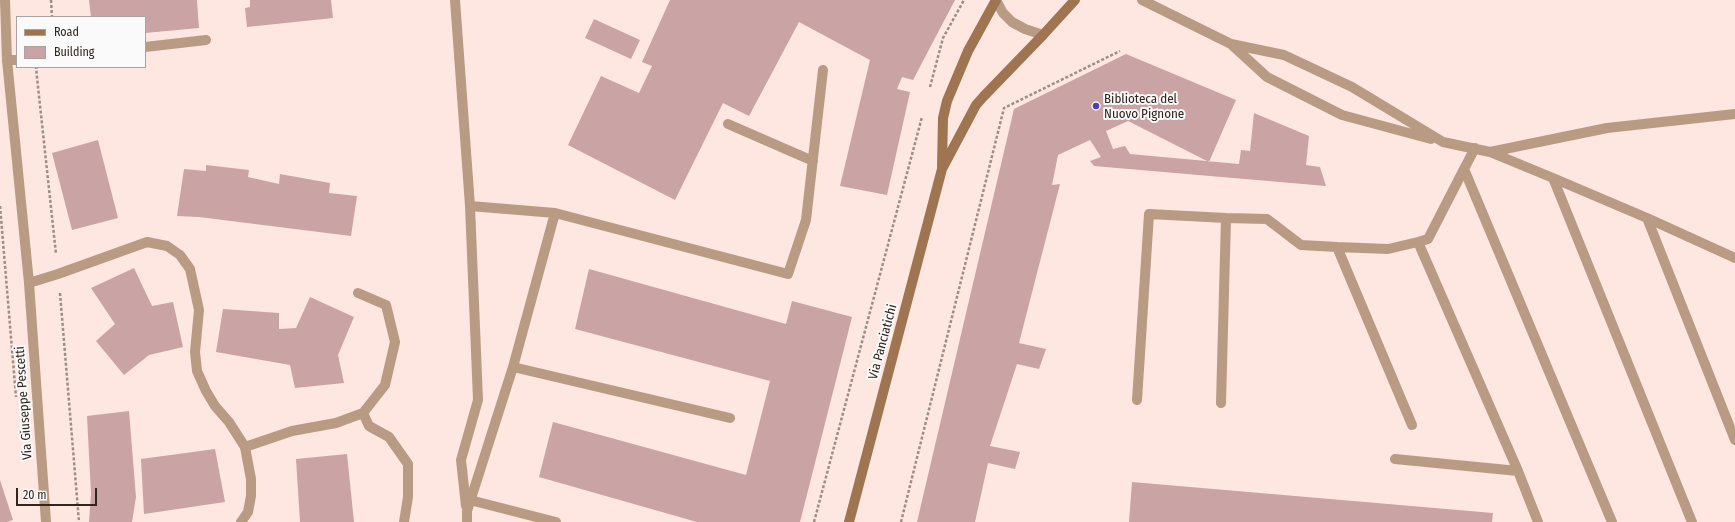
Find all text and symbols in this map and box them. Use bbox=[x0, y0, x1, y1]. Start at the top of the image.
legend bbox=[16, 16, 146, 68]
text: Road bbox=[54, 25, 79, 39]
text: Building bbox=[54, 45, 94, 59]
place label: Biblioteca del Nuovo Pignone bbox=[1104, 91, 1184, 122]
marker: Biblioteca del Nuovo Pignone bbox=[1091, 101, 1101, 111]
street label: Via Panciatichi bbox=[865, 303, 901, 381]
street label: Via Giuseppe Pescetti bbox=[12, 346, 36, 460]
scale bar bbox=[18, 480, 99, 506]
text: 20 m bbox=[23, 488, 47, 502]

